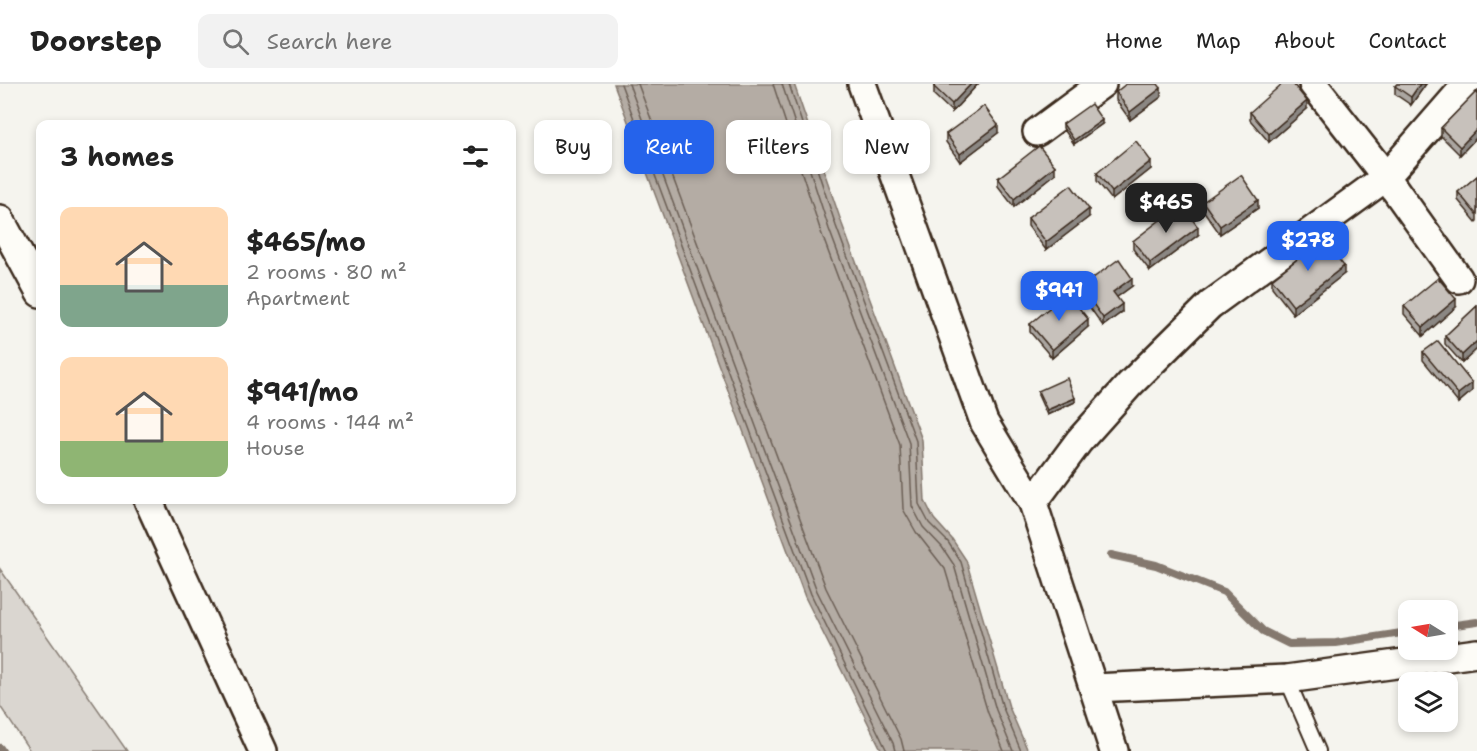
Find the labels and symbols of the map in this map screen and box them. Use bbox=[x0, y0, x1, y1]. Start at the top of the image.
pin: $465 bbox=[1130, 183, 1202, 234]
pin: $278 bbox=[1272, 221, 1344, 272]
pin: $941 bbox=[1023, 271, 1095, 322]
north arrow bbox=[1398, 600, 1458, 660]

